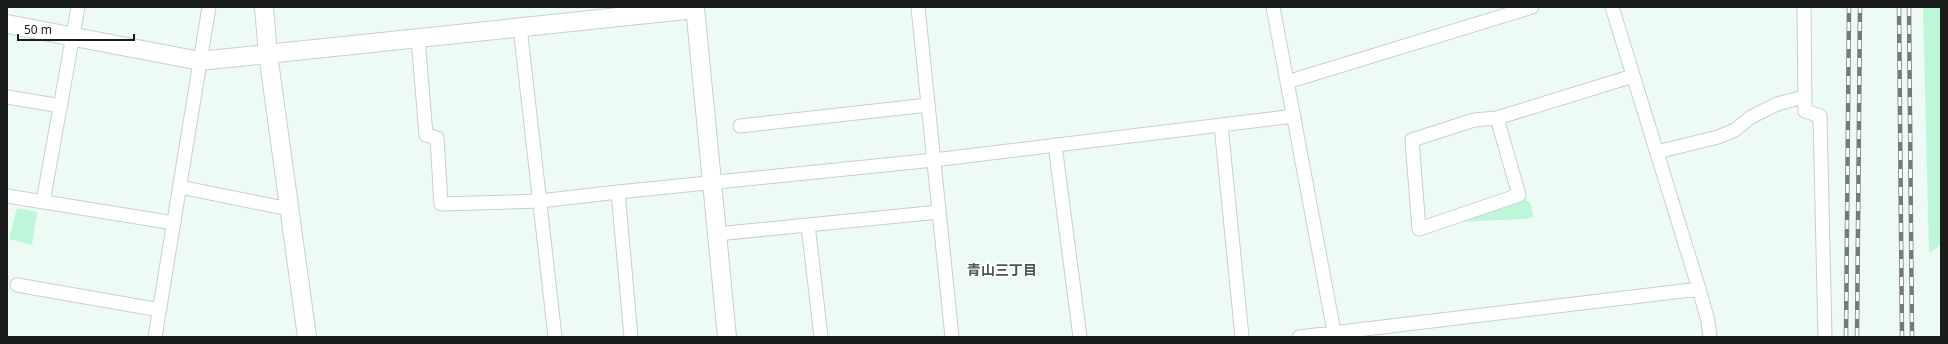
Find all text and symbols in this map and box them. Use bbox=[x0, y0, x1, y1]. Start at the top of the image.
scale bar bbox=[18, 16, 134, 42]
text: 50 m bbox=[24, 21, 52, 38]
district label: 青山三丁目 bbox=[967, 260, 1037, 279]

